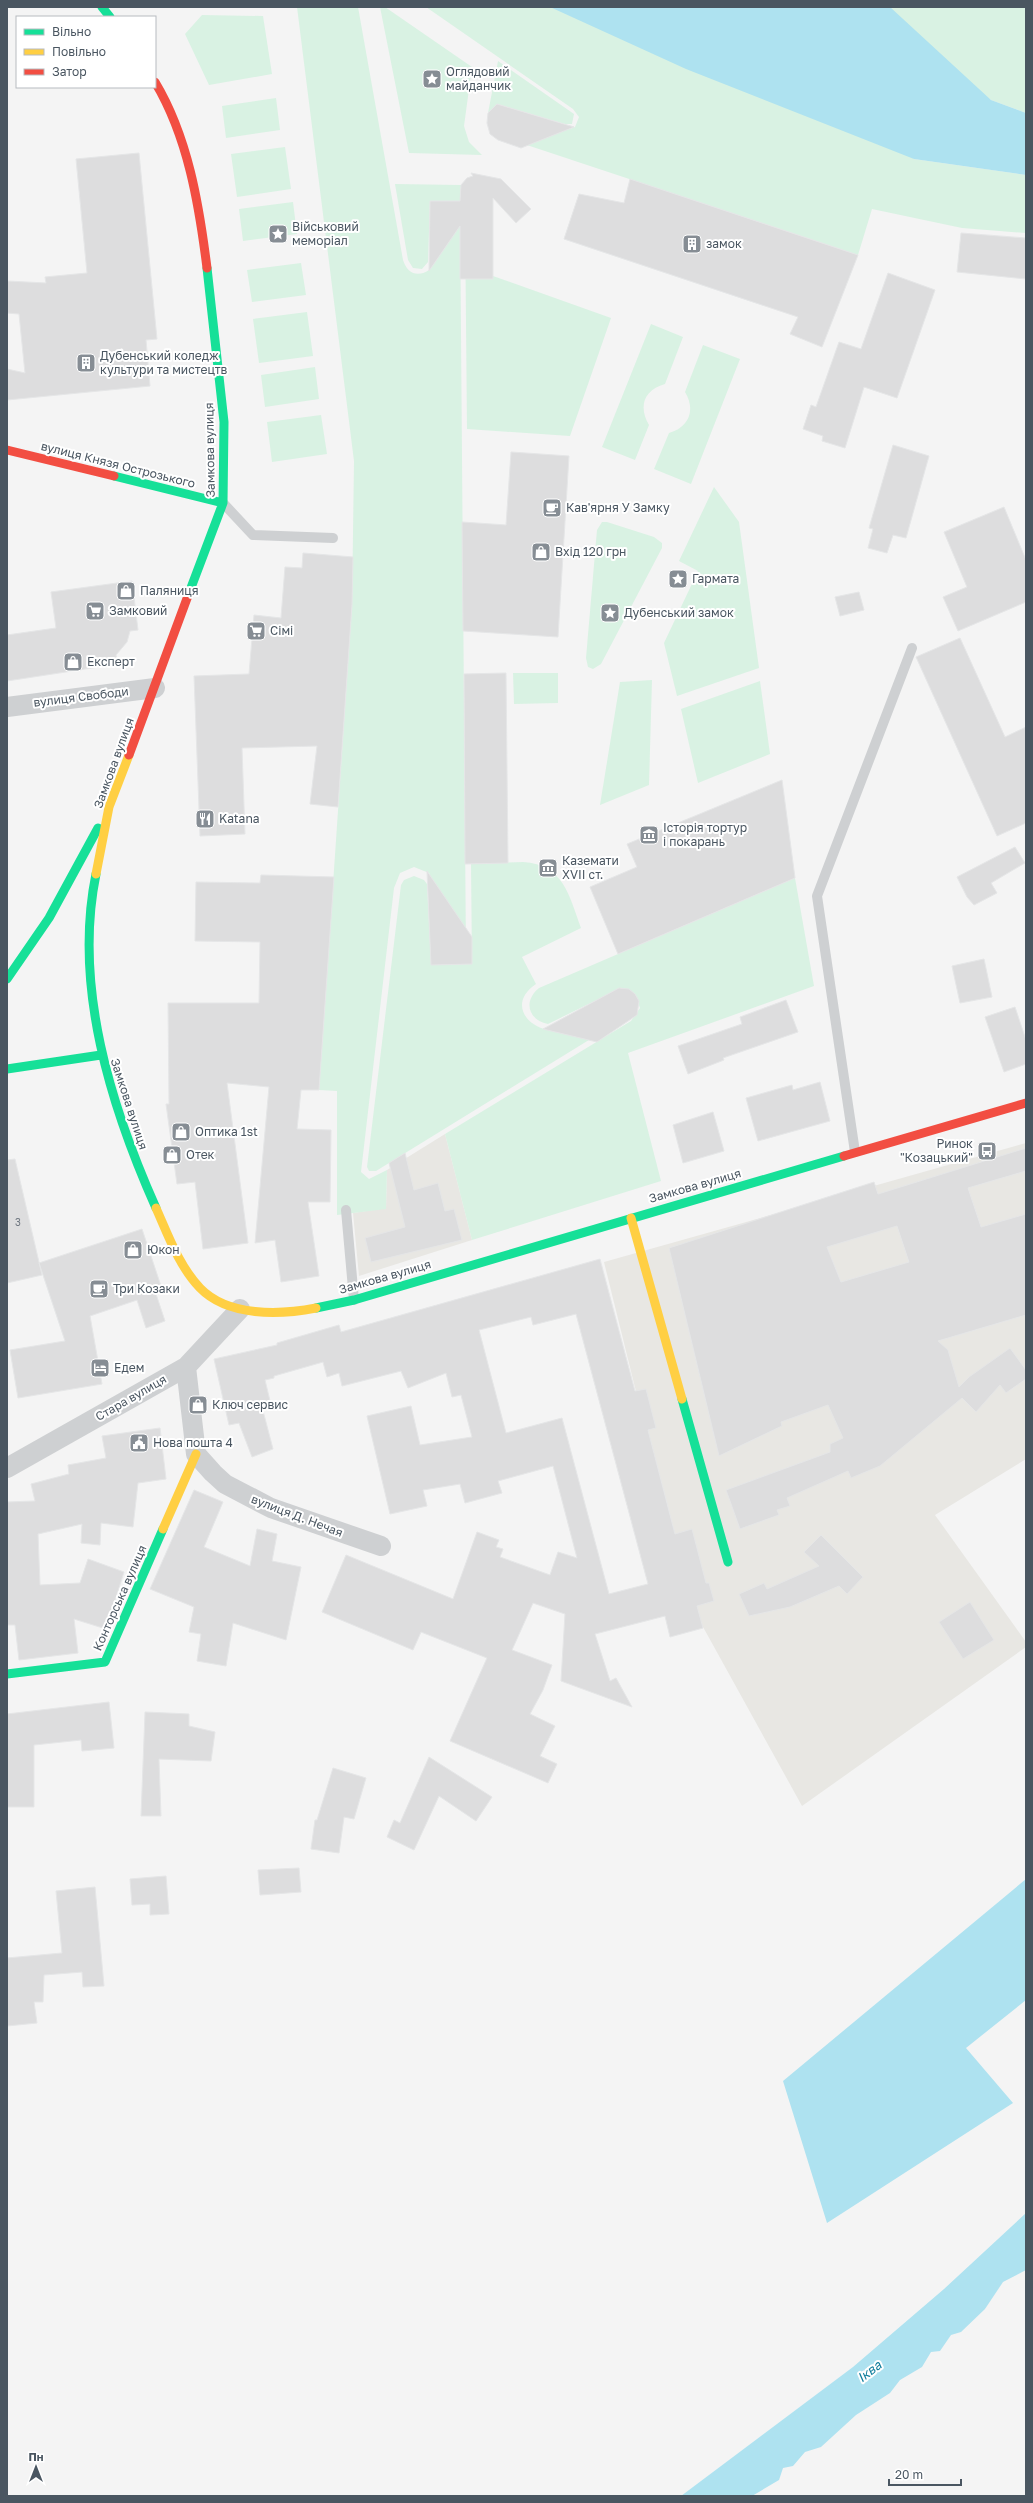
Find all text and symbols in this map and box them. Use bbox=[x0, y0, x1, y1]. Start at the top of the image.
legend bbox=[16, 16, 156, 88]
text: Вільно bbox=[52, 24, 91, 39]
text: Повільно bbox=[52, 44, 106, 59]
text: Затор bbox=[52, 64, 87, 79]
place label: Оглядовий майданчик bbox=[446, 64, 511, 93]
place icon: Оглядовий майданчик bbox=[421, 68, 443, 90]
place label: Військовий меморіал bbox=[292, 219, 359, 248]
place icon: Військовий меморіал bbox=[267, 223, 289, 245]
building icon: замок bbox=[681, 233, 703, 255]
place label: замок bbox=[706, 236, 742, 251]
place label: Дубенський коледж культури та мистецтв bbox=[100, 348, 228, 377]
building icon: Дубенський коледж культури та мистецтв bbox=[75, 352, 97, 374]
street label: Замкова вулиця bbox=[201, 402, 218, 498]
street label: вулиця Князя Острозького bbox=[39, 438, 197, 491]
cafe icon: Кав'ярня У Замку bbox=[541, 497, 563, 519]
place label: Кав'ярня У Замку bbox=[566, 500, 670, 515]
shop icon: Вхід 120 грн bbox=[530, 541, 552, 563]
place label: Вхід 120 грн bbox=[555, 544, 626, 559]
place icon: Гармата bbox=[667, 568, 689, 590]
place label: Гармата bbox=[692, 571, 739, 586]
shop icon: Паляниця bbox=[115, 580, 137, 602]
place label: Паляниця bbox=[140, 583, 199, 598]
supermarket icon: Замковий bbox=[84, 600, 106, 622]
place icon: Дубенський замок bbox=[599, 602, 621, 624]
place label: Замковий bbox=[109, 603, 167, 618]
place label: Дубенський замок bbox=[624, 605, 734, 620]
supermarket icon: Сімі bbox=[245, 620, 267, 642]
place label: Сімі bbox=[270, 623, 293, 638]
shop icon: Експерт bbox=[62, 651, 84, 673]
place label: Експерт bbox=[87, 654, 135, 669]
street label: вулиця Свободи bbox=[33, 683, 129, 710]
street label: Замкова вулиця bbox=[90, 715, 137, 810]
restaurant icon: Katana bbox=[194, 808, 216, 830]
place label: Katana bbox=[219, 811, 260, 826]
place label: Історія тортур і покарань bbox=[663, 820, 747, 849]
museum icon: Історія тортур і покарань bbox=[638, 824, 660, 846]
place label: Каземати XVII ст. bbox=[562, 853, 619, 882]
museum icon: Каземати XVII ст. bbox=[537, 857, 559, 879]
street label: Замкова вулиця bbox=[108, 1056, 151, 1151]
shop icon: Оптика 1st bbox=[170, 1121, 192, 1143]
place label: Оптика 1st bbox=[195, 1124, 258, 1139]
place label: Ринок "Козацький" bbox=[900, 1136, 973, 1165]
bus stop icon: Ринок "Козацький" bbox=[976, 1140, 998, 1162]
shop icon: Отек bbox=[161, 1144, 183, 1166]
place label: Отек bbox=[186, 1147, 215, 1162]
street label: Замкова вулиця bbox=[647, 1165, 743, 1206]
house number: 3 bbox=[15, 1216, 21, 1228]
shop icon: Юкон bbox=[122, 1239, 144, 1261]
place label: Юкон bbox=[147, 1242, 180, 1257]
street label: Замкова вулиця bbox=[337, 1256, 433, 1297]
cafe icon: Три Козаки bbox=[88, 1278, 110, 1300]
place label: Три Козаки bbox=[113, 1281, 180, 1296]
hotel icon: Едем bbox=[89, 1357, 111, 1379]
place label: Едем bbox=[114, 1360, 144, 1375]
street label: Стара вулиця bbox=[93, 1371, 169, 1424]
shop icon: Ключ сервис bbox=[187, 1394, 209, 1416]
place label: Ключ сервис bbox=[212, 1397, 289, 1412]
public building icon: Нова пошта 4 bbox=[128, 1432, 150, 1454]
place label: Нова пошта 4 bbox=[153, 1435, 233, 1450]
street label: вулиця Д. Нечая bbox=[249, 1491, 345, 1540]
street label: Конторська вулиця bbox=[89, 1543, 150, 1653]
water label: Іква bbox=[854, 2356, 885, 2385]
north arrow bbox=[16, 2447, 56, 2487]
text: Пн bbox=[29, 2450, 44, 2463]
scale bar bbox=[889, 2461, 961, 2487]
text: 20 m bbox=[895, 2467, 923, 2482]

